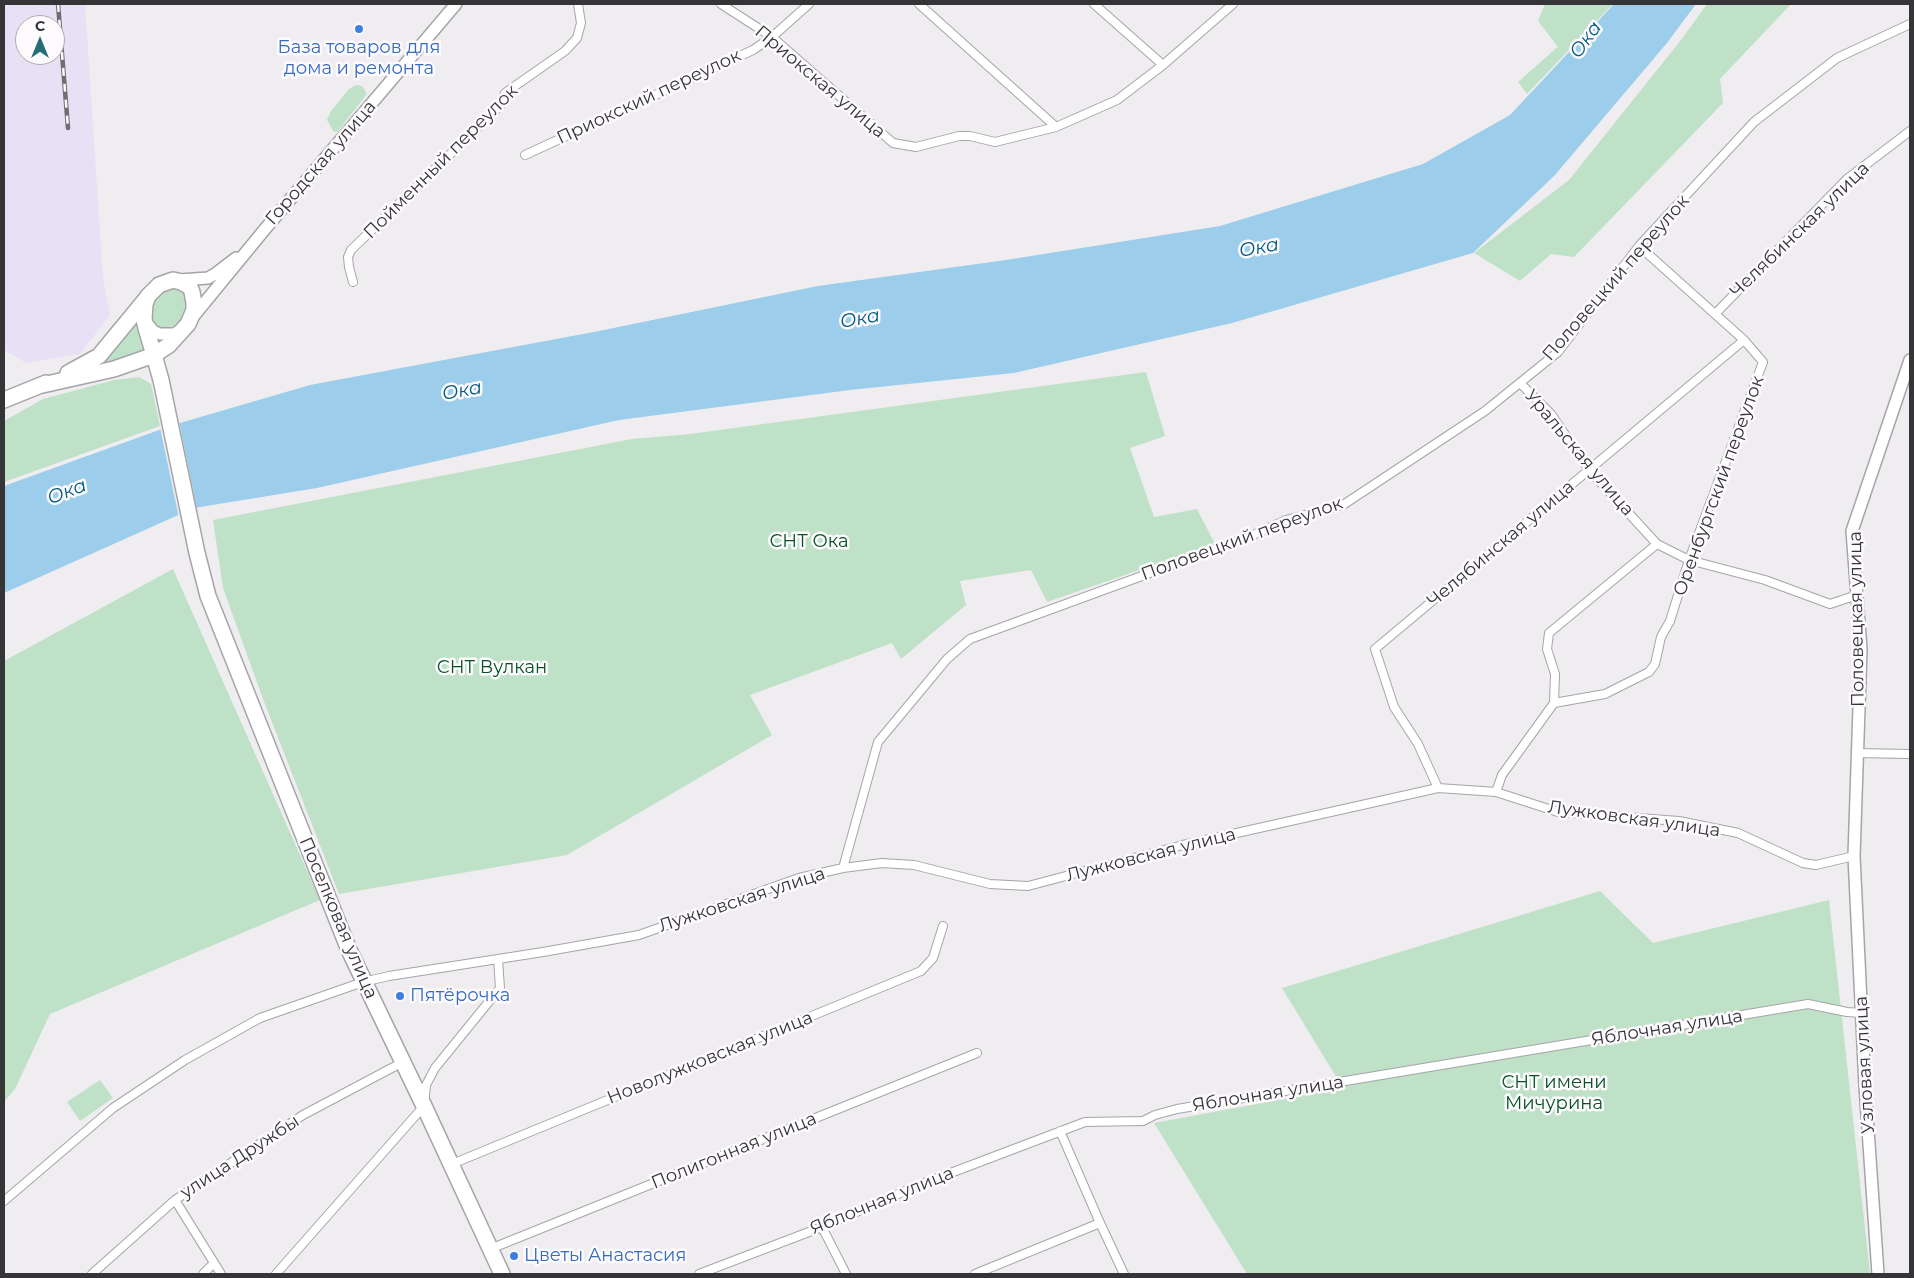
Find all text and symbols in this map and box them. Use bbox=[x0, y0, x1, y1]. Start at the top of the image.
north arrow bbox=[15, 15, 65, 65]
text: С bbox=[35, 17, 45, 35]
water label: Ока bbox=[1565, 17, 1607, 63]
street label: Приокская улица bbox=[750, 21, 890, 143]
marker: База товаров для дома и ремонта bbox=[353, 23, 365, 35]
place label: База товаров для дома и ремонта bbox=[278, 37, 440, 80]
street label: Приокский переулок bbox=[553, 45, 745, 149]
street label: Пойменный переулок bbox=[359, 80, 523, 244]
street label: Городская улица bbox=[261, 96, 381, 230]
street label: Челябинская улица bbox=[1726, 158, 1874, 302]
street label: Половецкий переулок bbox=[1538, 191, 1694, 365]
water label: Ока bbox=[1237, 233, 1281, 263]
water label: Ока bbox=[838, 304, 882, 334]
street label: Оренбургский переулок bbox=[1669, 373, 1769, 599]
water label: Ока bbox=[440, 376, 484, 406]
street label: Уральская улица bbox=[1520, 385, 1638, 521]
water label: Ока bbox=[44, 474, 90, 510]
street label: Челябинская улица bbox=[1423, 476, 1579, 612]
street label: Половецкий переулок bbox=[1138, 492, 1346, 586]
park label: СНТ Ока bbox=[769, 531, 849, 553]
street label: Половецкая улица bbox=[1845, 531, 1869, 707]
park label: СНТ Вулкан bbox=[437, 657, 547, 679]
street label: Лужковская улица bbox=[1546, 796, 1722, 842]
street label: Лужковская улица bbox=[1064, 823, 1238, 887]
street label: Поселковая улица bbox=[294, 834, 382, 1002]
street label: Лужковская улица bbox=[656, 863, 828, 937]
place label: Пятёрочка bbox=[410, 985, 510, 1007]
marker: Пятёрочка bbox=[394, 990, 406, 1002]
street label: Узловая улица bbox=[1851, 996, 1879, 1134]
street label: Яблочная улица bbox=[1590, 1005, 1744, 1051]
street label: Новолужковская улица bbox=[604, 1007, 816, 1109]
street label: Яблочная улица bbox=[1191, 1071, 1345, 1117]
park label: СНТ имени Мичурина bbox=[1501, 1072, 1607, 1114]
street label: Полигонная улица bbox=[648, 1108, 820, 1194]
street label: улица Дружбы bbox=[176, 1110, 304, 1204]
street label: Яблочная улица bbox=[807, 1162, 957, 1240]
place label: Цветы Анастасия bbox=[524, 1245, 686, 1267]
marker: Цветы Анастасия bbox=[508, 1250, 520, 1262]

